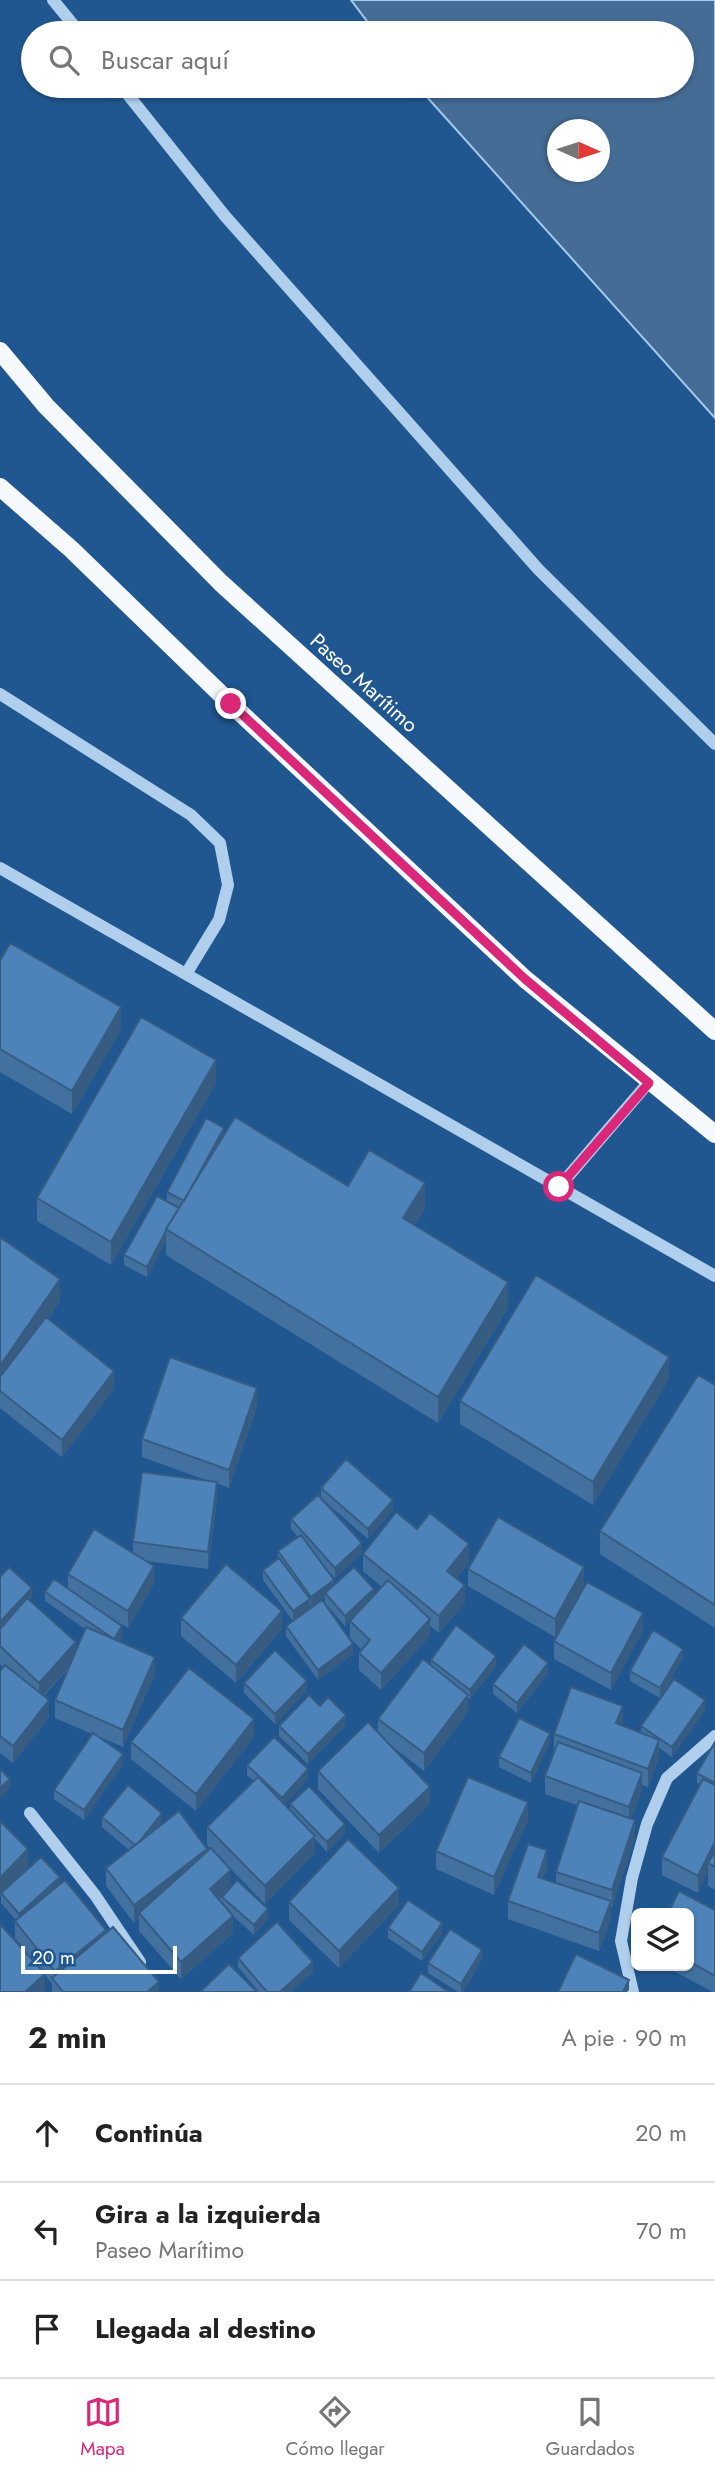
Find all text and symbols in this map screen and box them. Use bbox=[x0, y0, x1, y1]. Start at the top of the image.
search box bbox=[21, 21, 694, 98]
icon: search bbox=[45, 41, 83, 79]
text: Buscar aquí bbox=[101, 41, 229, 79]
north arrow bbox=[547, 119, 610, 182]
street label: Paseo Marítimo bbox=[303, 626, 425, 740]
route end bbox=[215, 688, 246, 719]
route start bbox=[543, 1171, 574, 1202]
map controls bbox=[631, 1908, 694, 1971]
button: layers bbox=[631, 1908, 694, 1971]
scale bar bbox=[21, 1943, 177, 1975]
text: 20 m bbox=[32, 1944, 75, 1971]
text: 2 min bbox=[28, 2016, 107, 2059]
text: A pie · 90 m bbox=[561, 2021, 687, 2055]
icon: ahead bbox=[28, 2114, 66, 2152]
text: Continúa bbox=[95, 2114, 203, 2152]
text: 20 m bbox=[635, 2116, 687, 2150]
text: Gira a la izquierda bbox=[95, 2195, 321, 2233]
icon: left bbox=[28, 2212, 66, 2250]
text: 70 m bbox=[636, 2214, 687, 2248]
text: Paseo Marítimo bbox=[95, 2233, 244, 2267]
icon: arrive bbox=[28, 2310, 66, 2348]
text: Llegada al destino bbox=[95, 2310, 316, 2348]
tab: Mapa bbox=[80, 2393, 125, 2462]
tab: Cómo llegar bbox=[286, 2393, 385, 2462]
tab: Guardados bbox=[545, 2393, 635, 2462]

